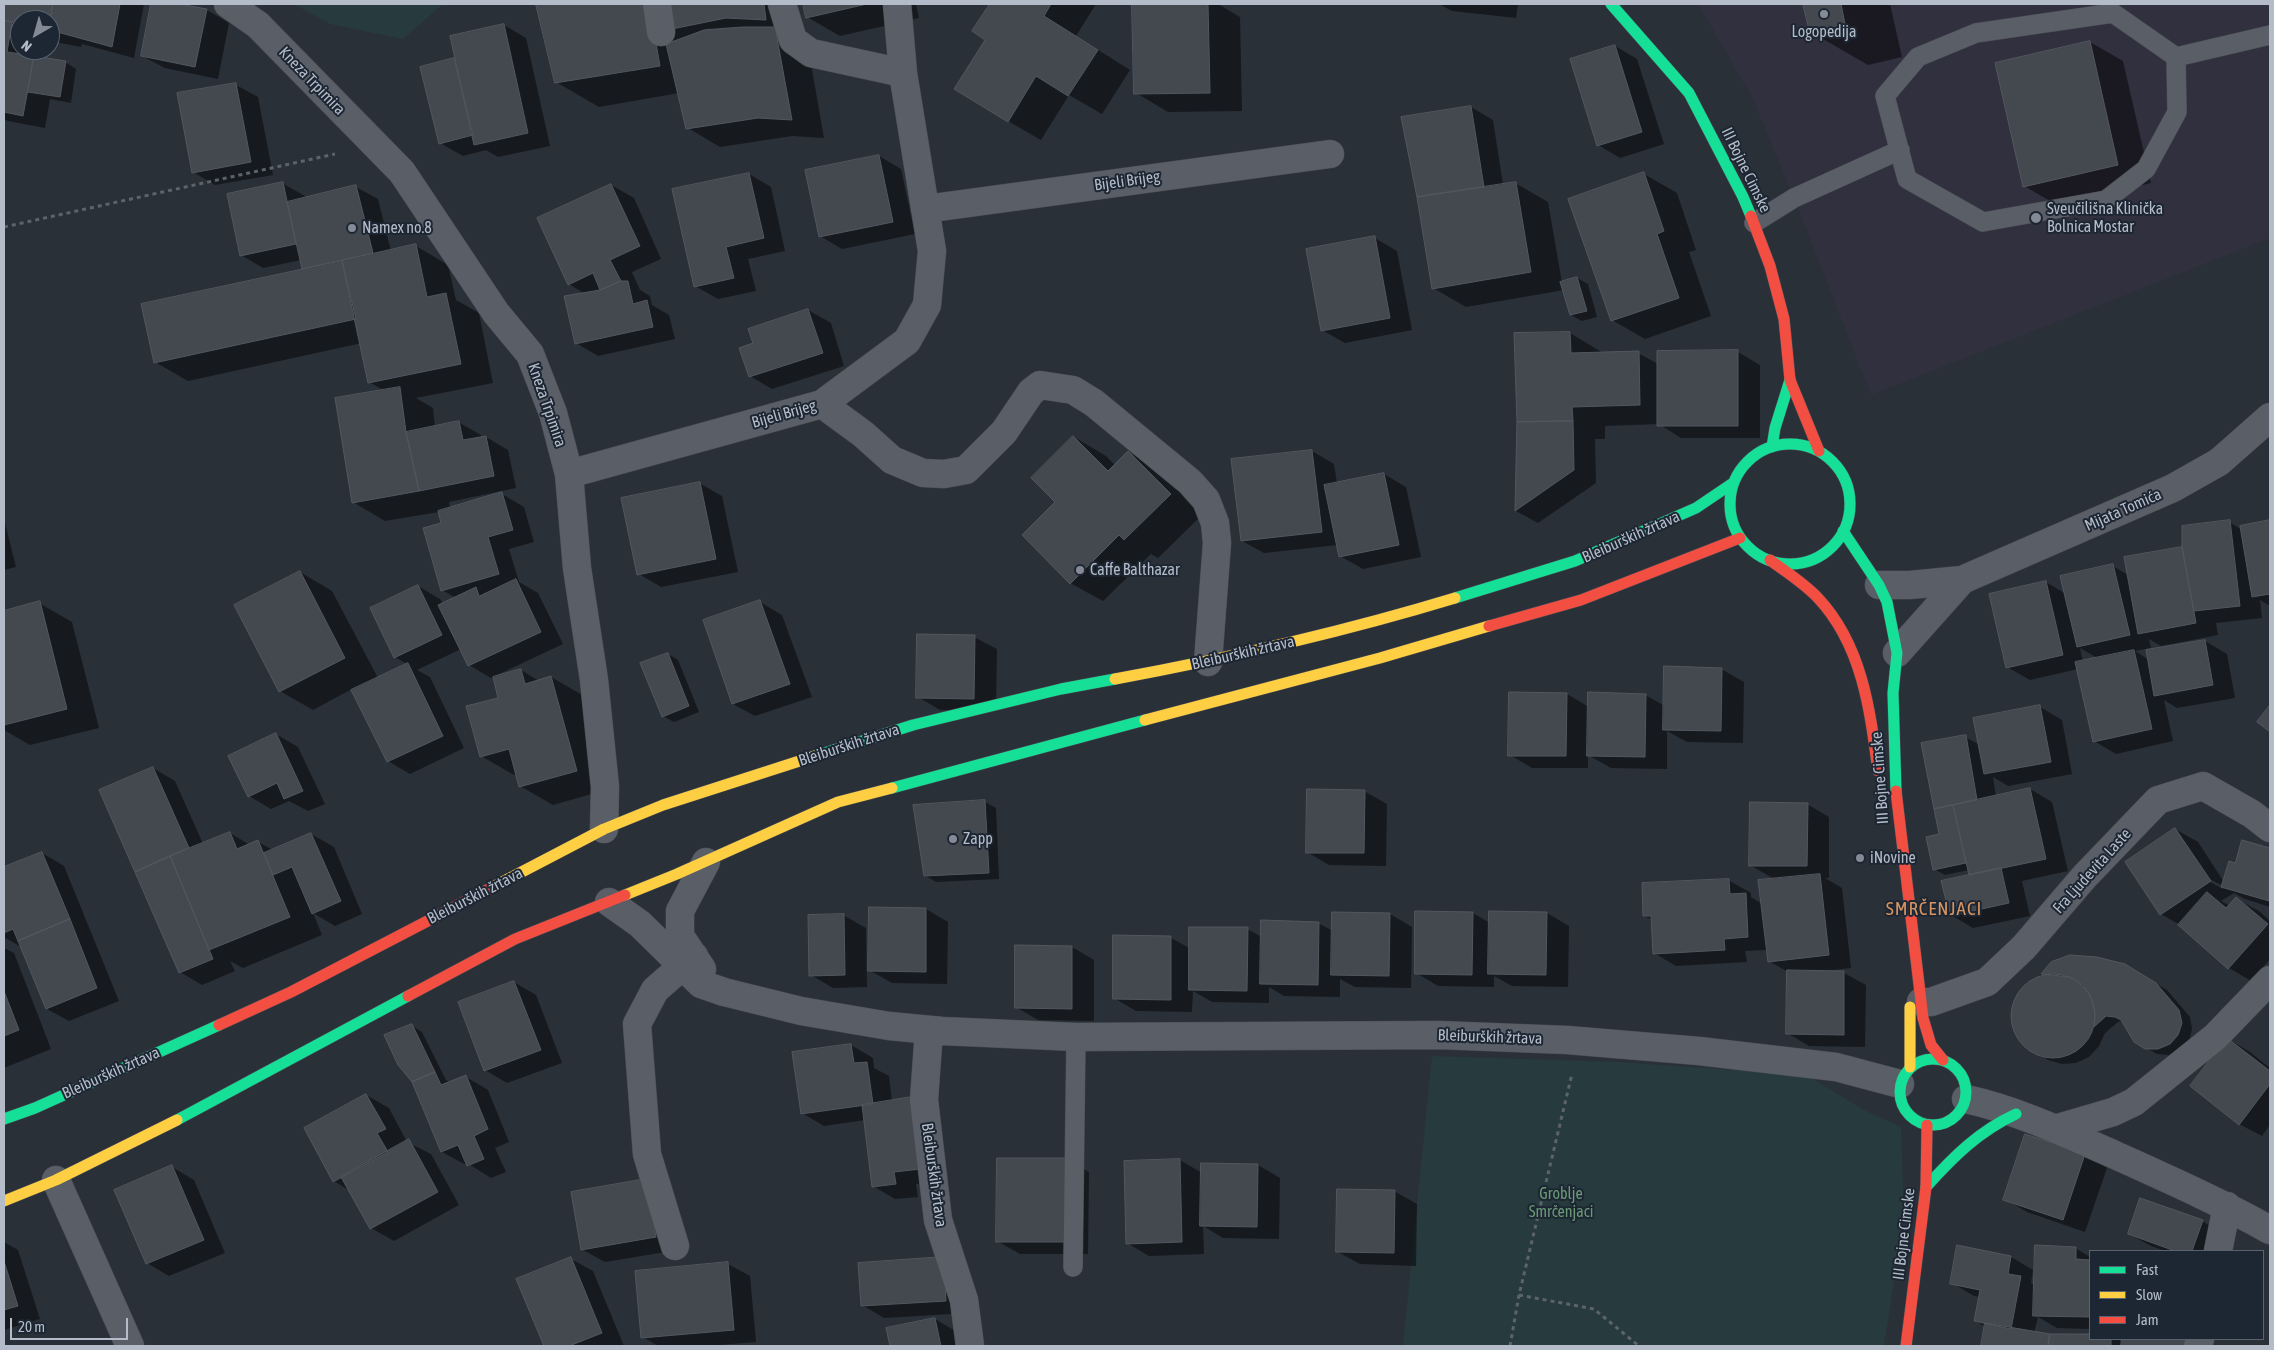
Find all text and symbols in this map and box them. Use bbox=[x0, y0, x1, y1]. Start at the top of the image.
marker: Logopedija bbox=[1818, 8, 1830, 20]
north arrow bbox=[10, 10, 60, 60]
place label: Logopedija bbox=[1792, 22, 1856, 42]
text: N bbox=[18, 37, 35, 55]
street label: Kneza Trpimira bbox=[275, 43, 349, 119]
street label: III Bojne Cimske bbox=[1717, 124, 1775, 216]
street label: Bijeli Brijeg bbox=[1093, 167, 1161, 195]
place label: Sveučilišna Klinička Bolnica Mostar bbox=[2047, 199, 2163, 237]
marker: Sveučilišna Klinička Bolnica Mostar bbox=[2029, 211, 2043, 225]
place label: Namex no.8 bbox=[362, 218, 432, 238]
marker: Namex no.8 bbox=[346, 222, 358, 234]
street label: Kneza Trpimira bbox=[524, 361, 570, 449]
street label: Bijeli Brijeg bbox=[750, 396, 818, 432]
street label: Mijata Tomića bbox=[2082, 485, 2164, 535]
street label: Bleiburških žrtava bbox=[1579, 507, 1683, 567]
place label: Caffe Balthazar bbox=[1090, 560, 1180, 580]
marker: Caffe Balthazar bbox=[1074, 564, 1086, 576]
street label: Bleiburških žrtava bbox=[1190, 632, 1296, 674]
street label: Bleiburških žrtava bbox=[796, 720, 902, 770]
street label: III Bojne Cimske bbox=[1867, 731, 1893, 825]
street label: Fra Ljudevita Laste bbox=[2049, 824, 2135, 918]
place label: Zapp bbox=[963, 829, 993, 849]
marker: Zapp bbox=[947, 833, 959, 845]
place label: iNovine bbox=[1870, 848, 1916, 868]
marker: iNovine bbox=[1854, 852, 1866, 864]
street label: Bleiburških žrtava bbox=[424, 864, 526, 928]
district label: SMRČENJACI bbox=[1884, 898, 1984, 920]
street label: Bleiburških žrtava bbox=[1437, 1026, 1543, 1048]
street label: Bleiburških žrtava bbox=[59, 1043, 163, 1103]
street label: Bleiburških žrtava bbox=[917, 1122, 951, 1228]
park label: Groblje Smrčenjaci bbox=[1529, 1184, 1593, 1222]
street label: III Bojne Cimske bbox=[1889, 1187, 1919, 1281]
legend bbox=[2089, 1250, 2264, 1340]
text: Fast bbox=[2136, 1261, 2158, 1278]
text: Slow bbox=[2136, 1286, 2162, 1303]
scale bar bbox=[12, 1308, 130, 1340]
text: Jam bbox=[2136, 1311, 2159, 1328]
text: 20 m bbox=[18, 1318, 45, 1335]

